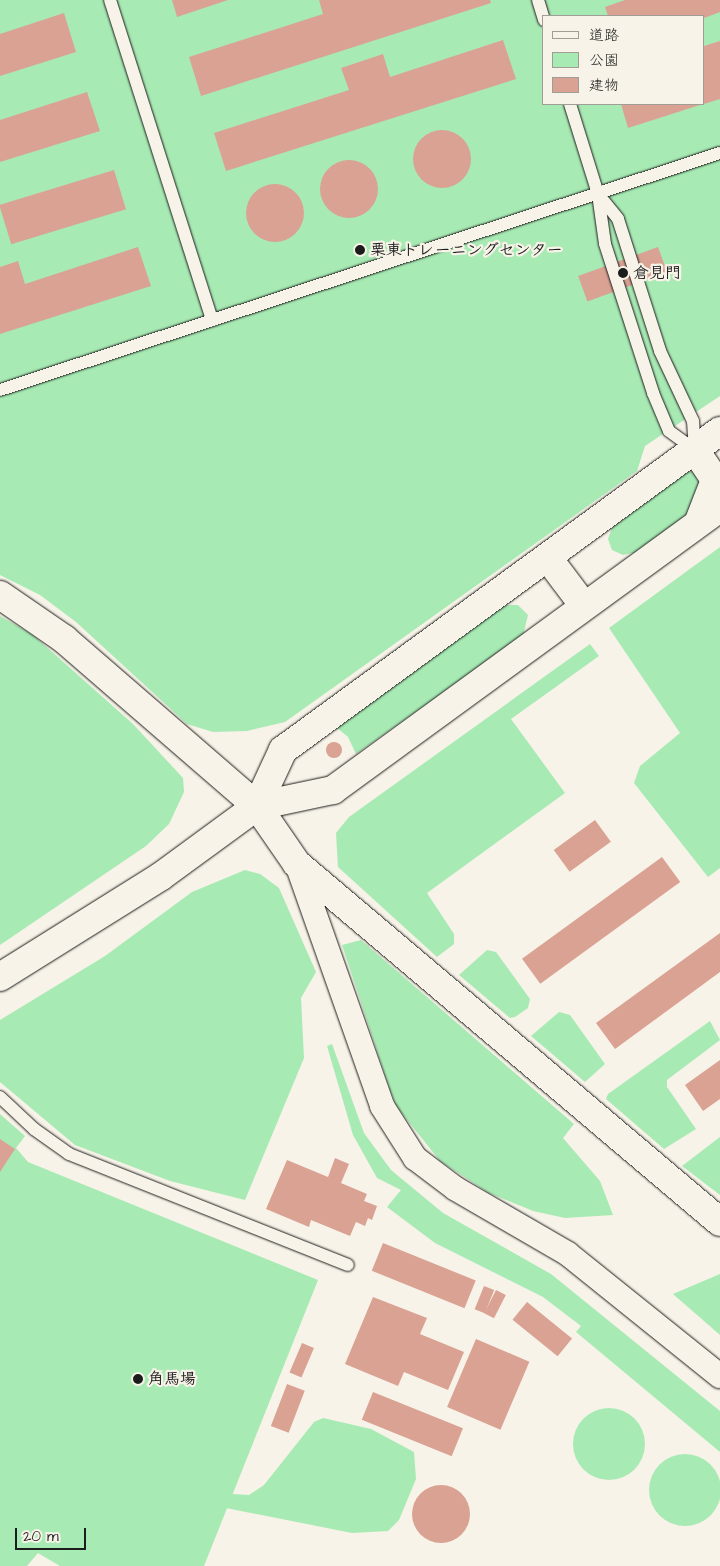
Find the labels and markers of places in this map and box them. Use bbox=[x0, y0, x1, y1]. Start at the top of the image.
place label: 栗東トレーニングセンター bbox=[370, 240, 563, 260]
marker: 栗東トレーニングセンター bbox=[354, 244, 366, 256]
place label: 倉見門 bbox=[633, 263, 681, 283]
marker: 倉見門 bbox=[617, 267, 629, 279]
place label: 角馬場 bbox=[148, 1369, 196, 1389]
marker: 角馬場 bbox=[132, 1373, 144, 1385]

